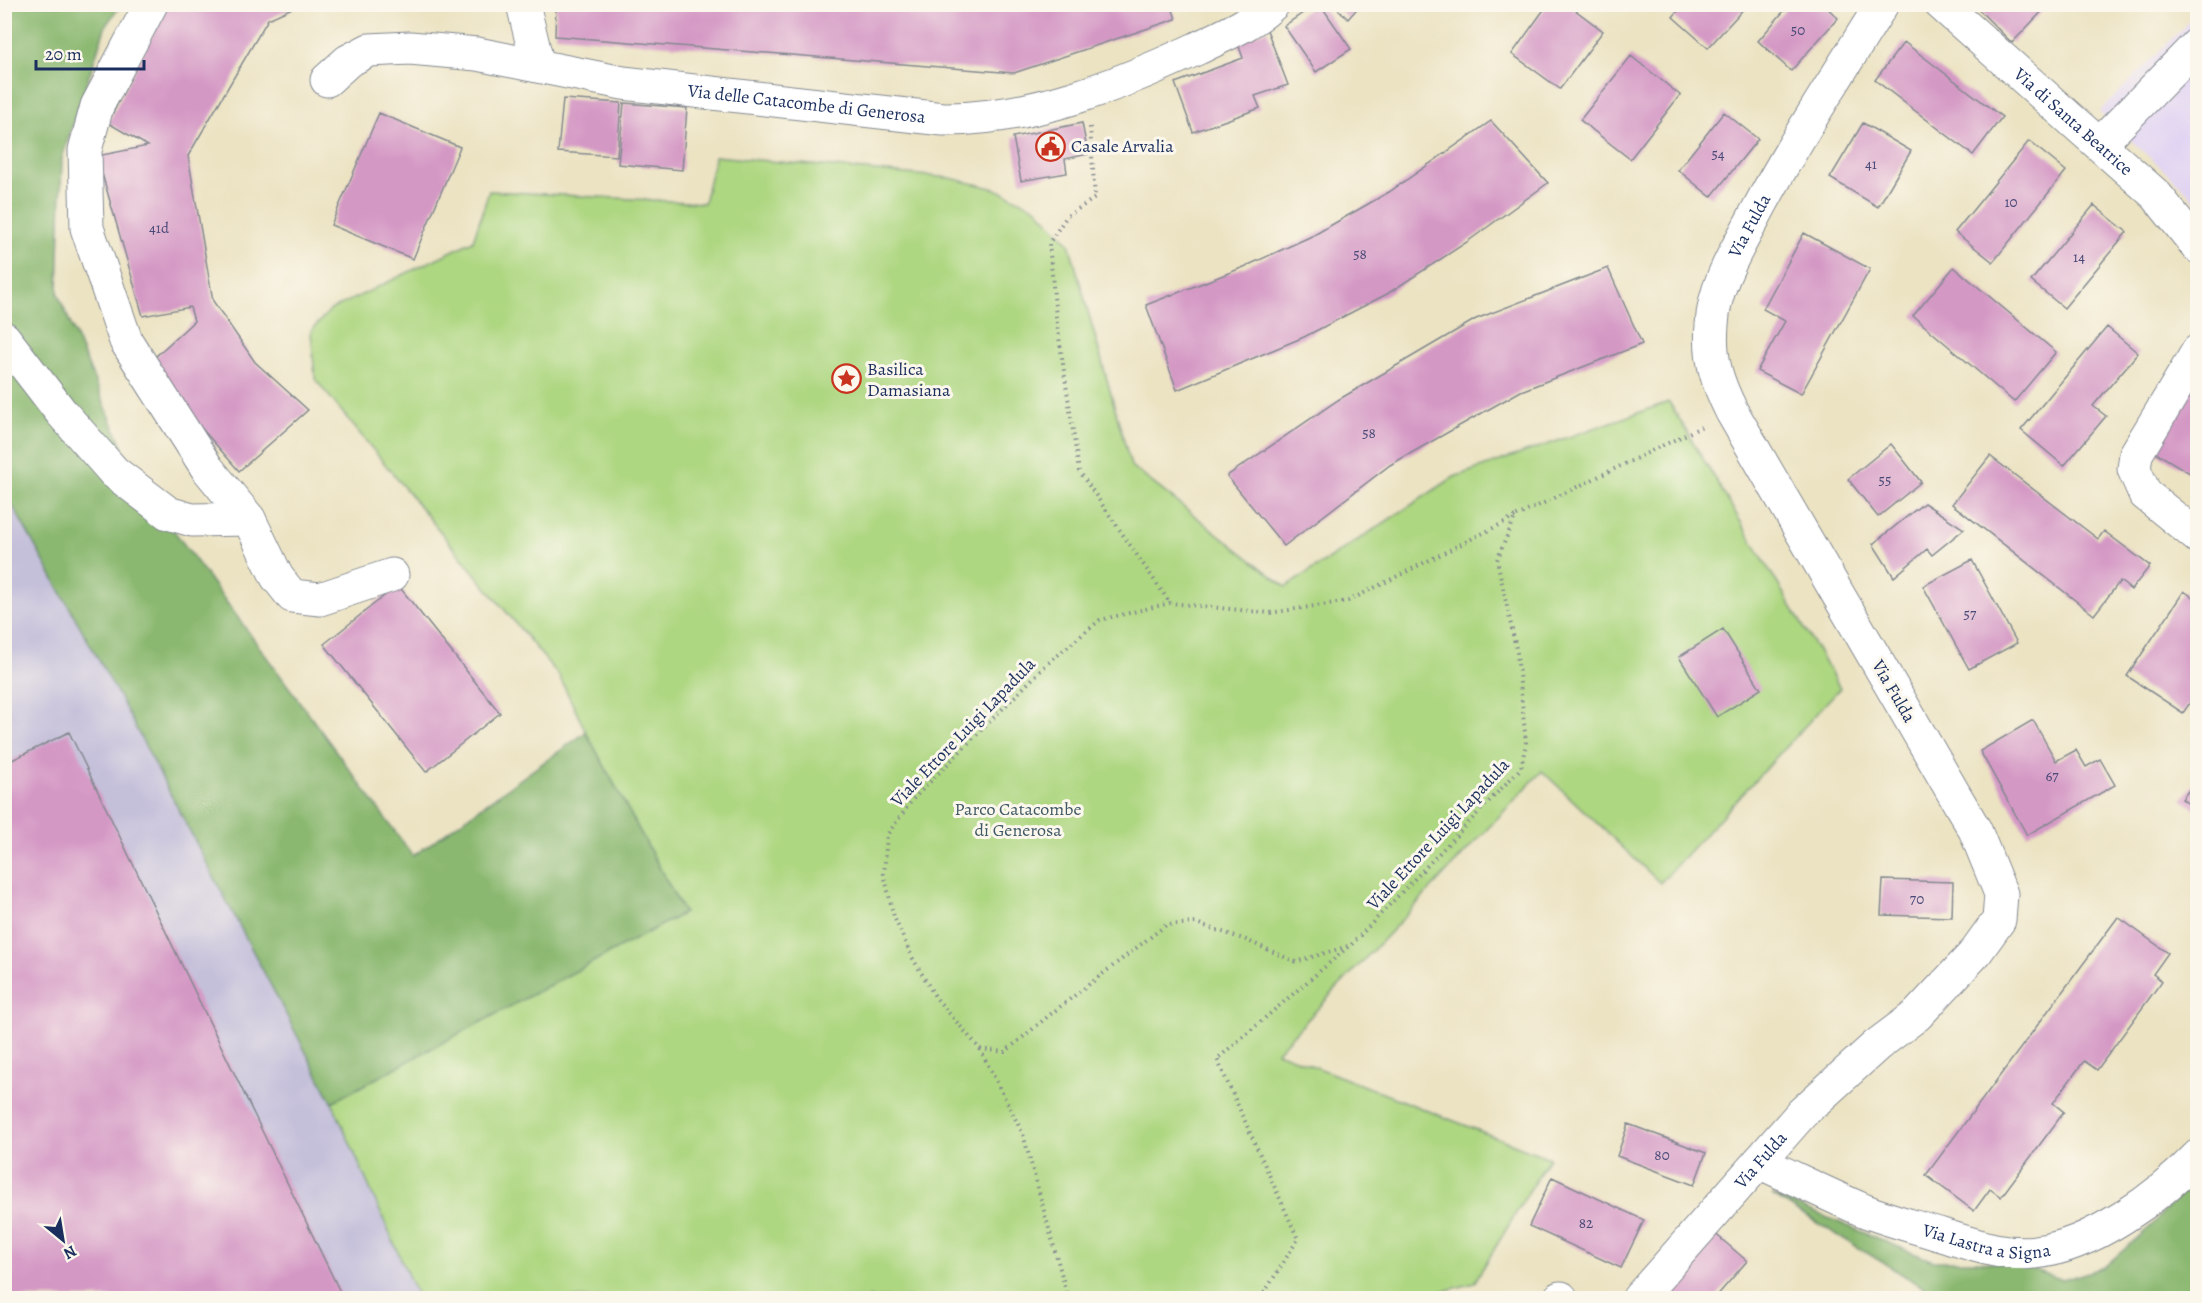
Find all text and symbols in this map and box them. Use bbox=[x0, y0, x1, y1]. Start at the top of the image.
house number: 50 bbox=[1791, 20, 1805, 40]
scale bar bbox=[36, 33, 144, 71]
text: 20 m bbox=[45, 42, 82, 66]
street label: Via di Santa Beatrice bbox=[2008, 62, 2138, 181]
street label: Via delle Catacombe di Generosa bbox=[686, 78, 927, 129]
public building icon: Casale Arvalia bbox=[1034, 130, 1066, 162]
place label: Casale Arvalia bbox=[1071, 134, 1174, 158]
house number: 54 bbox=[1711, 144, 1725, 164]
house number: 41 bbox=[1865, 154, 1877, 174]
street label: Via Fulda bbox=[1722, 189, 1777, 262]
house number: 10 bbox=[2004, 192, 2018, 212]
house number: 41d bbox=[149, 218, 170, 238]
house number: 58 bbox=[1353, 244, 1367, 264]
house number: 14 bbox=[2073, 247, 2085, 267]
place label: Basilica Damasiana bbox=[867, 357, 951, 402]
place icon: Basilica Damasiana bbox=[830, 363, 862, 395]
house number: 58 bbox=[1362, 423, 1376, 443]
house number: 55 bbox=[1879, 470, 1891, 490]
house number: 57 bbox=[1964, 604, 1977, 624]
street label: Viale Ettore Luigi Lapadula bbox=[885, 652, 1041, 813]
street label: Via Fulda bbox=[1866, 654, 1922, 727]
street label: Viale Ettore Luigi Lapadula bbox=[1361, 753, 1515, 916]
house number: 67 bbox=[2045, 766, 2059, 786]
park label: Parco Catacombe di Generosa bbox=[954, 797, 1082, 842]
house number: 70 bbox=[1910, 889, 1924, 909]
street label: Via Fulda bbox=[1728, 1126, 1793, 1194]
house number: 80 bbox=[1654, 1145, 1670, 1165]
north arrow bbox=[33, 1210, 93, 1270]
house number: 82 bbox=[1579, 1213, 1593, 1233]
street label: Via Lastra a Signa bbox=[1919, 1218, 2053, 1265]
text: N bbox=[59, 1240, 81, 1265]

